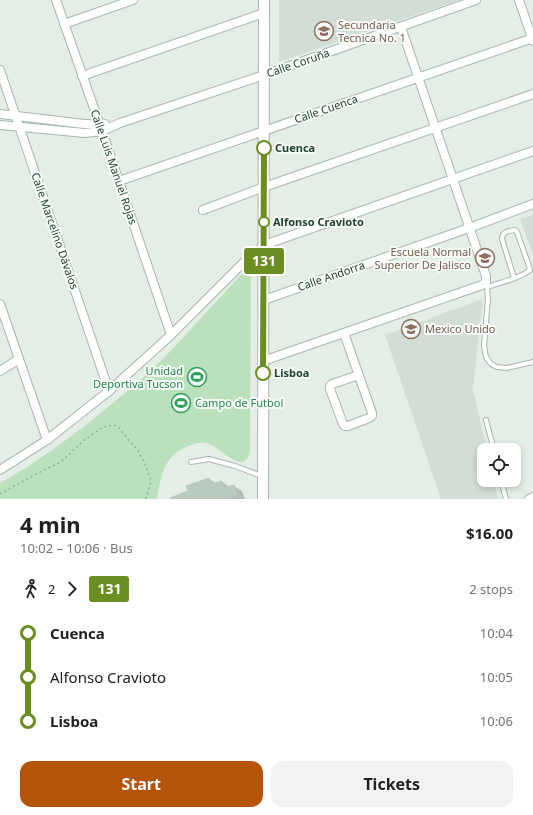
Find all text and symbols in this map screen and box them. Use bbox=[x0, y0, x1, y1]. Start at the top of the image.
place label: Secundaria Tecnica No. 1 bbox=[338, 17, 406, 45]
school or university icon: Secundaria Tecnica No. 1 bbox=[313, 20, 335, 42]
street label: Calle Coruña bbox=[264, 45, 331, 80]
street label: Calle Cuenca bbox=[292, 91, 360, 126]
street label: Calle Luis Manuel Rojas bbox=[88, 107, 141, 226]
marker: Cuenca bbox=[256, 140, 272, 156]
place label: Cuenca bbox=[275, 140, 315, 155]
street label: Calle Marcelino Dávalos bbox=[28, 170, 83, 291]
place label: Alfonso Cravioto bbox=[273, 214, 364, 229]
marker: Alfonso Cravioto bbox=[258, 216, 270, 228]
place label: Escuela Normal Superior De Jalisco bbox=[375, 244, 471, 272]
school or university icon: Escuela Normal Superior De Jalisco bbox=[474, 247, 496, 269]
line badge: 131 bbox=[241, 248, 287, 274]
text: 131 bbox=[252, 251, 276, 270]
street label: Calle Andorra bbox=[295, 257, 366, 294]
school or university icon: Mexico Unido bbox=[400, 318, 422, 340]
place label: Mexico Unido bbox=[425, 321, 496, 336]
place label: Unidad Deportiva Tucson bbox=[93, 363, 183, 391]
marker: Lisboa bbox=[255, 365, 271, 381]
place label: Lisboa bbox=[274, 365, 309, 380]
sports icon: Unidad Deportiva Tucson bbox=[186, 366, 208, 388]
sports icon: Campo de Futbol bbox=[170, 392, 192, 414]
place label: Campo de Futbol bbox=[195, 395, 283, 410]
map controls bbox=[477, 443, 521, 487]
button: locate bbox=[477, 443, 521, 487]
text: 4 min bbox=[20, 509, 81, 539]
text: $16.00 bbox=[466, 523, 513, 543]
text: 10:02 – 10:06 · Bus bbox=[20, 539, 133, 557]
icon: walk bbox=[20, 578, 42, 600]
icon: forward bbox=[61, 578, 83, 600]
text: 131 bbox=[97, 579, 121, 598]
text: 2 bbox=[48, 580, 55, 598]
text: 2 stops bbox=[469, 580, 513, 598]
text: Cuenca bbox=[50, 623, 105, 643]
text: 10:04 bbox=[480, 624, 513, 642]
text: Alfonso Cravioto bbox=[50, 667, 166, 687]
text: 10:05 bbox=[480, 668, 513, 686]
text: Lisboa bbox=[50, 711, 98, 731]
text: 10:06 bbox=[480, 712, 513, 730]
button: Start bbox=[20, 761, 263, 807]
button: Tickets bbox=[271, 761, 513, 807]

